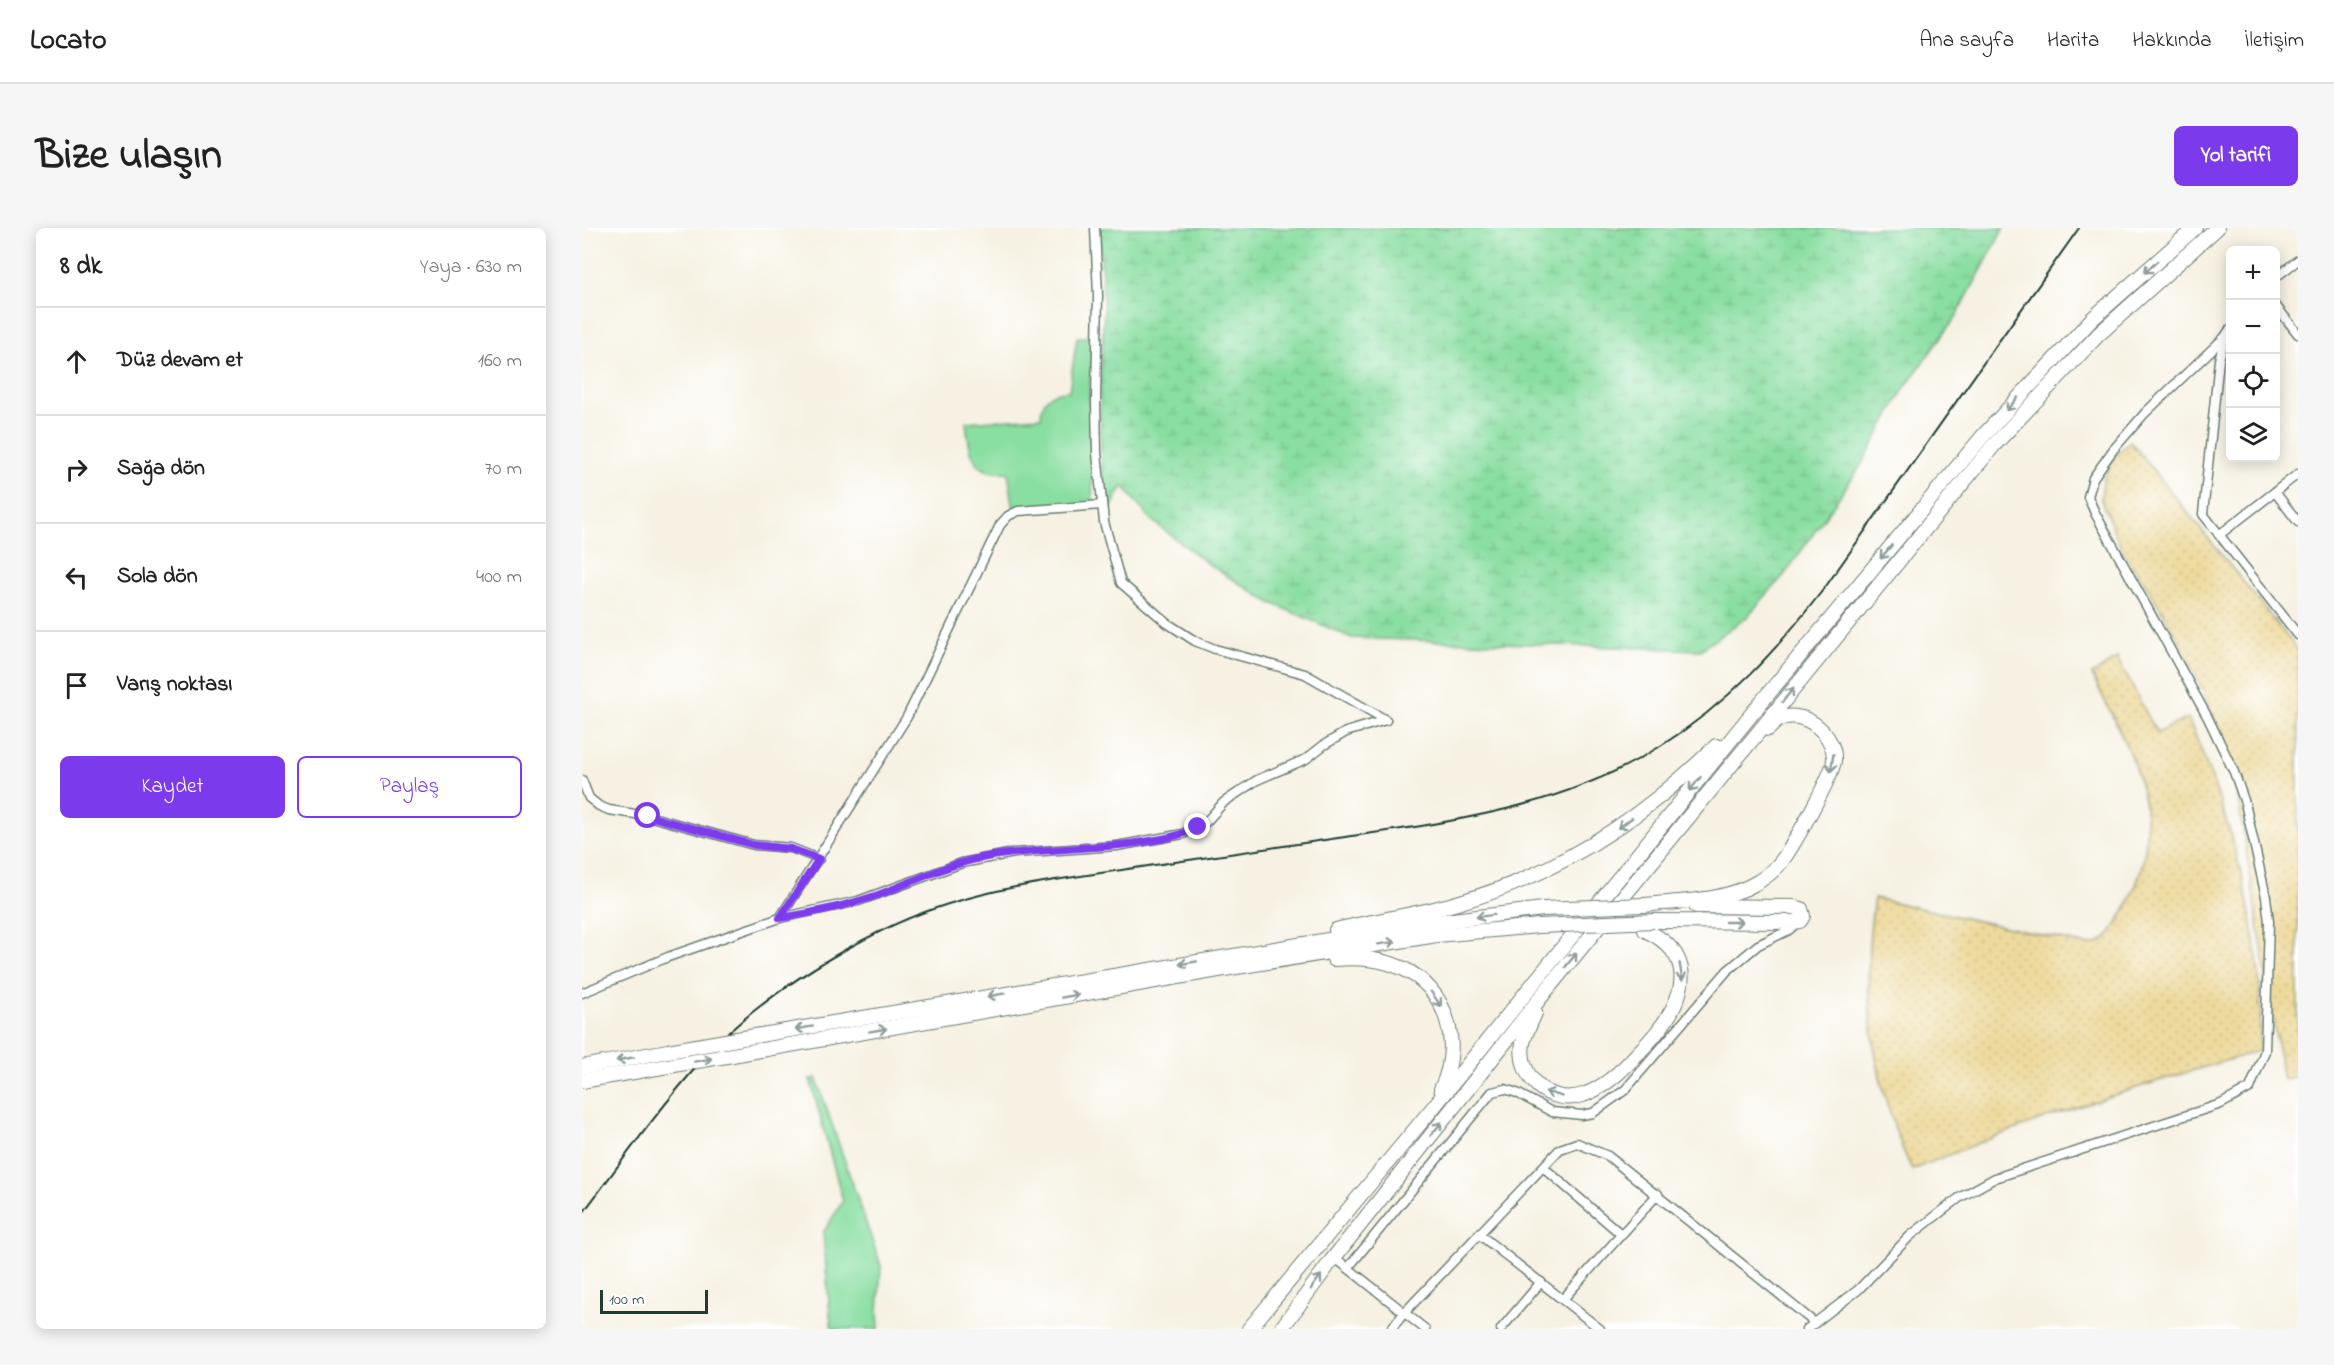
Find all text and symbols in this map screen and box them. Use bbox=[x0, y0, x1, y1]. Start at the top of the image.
text: Locato bbox=[30, 21, 106, 62]
text: Ana sayfa bbox=[1919, 26, 2014, 56]
text: Harita bbox=[2047, 26, 2099, 56]
text: Hakkında bbox=[2132, 26, 2212, 56]
text: İletişim bbox=[2245, 26, 2304, 56]
text: Bize ulaşın bbox=[36, 126, 222, 187]
button: Yol tarifi bbox=[2174, 126, 2298, 186]
map controls bbox=[2226, 246, 2280, 462]
button: + bbox=[2226, 246, 2280, 300]
text: 8 dk bbox=[60, 248, 102, 286]
text: Yaya · 630 m bbox=[420, 253, 522, 282]
one-way arrow bbox=[2144, 260, 2159, 274]
button: − bbox=[2226, 300, 2280, 354]
icon: ahead bbox=[60, 345, 93, 378]
text: Düz devam et bbox=[117, 345, 243, 377]
text: 160 m bbox=[478, 347, 522, 376]
button: locate bbox=[2226, 354, 2280, 408]
one-way arrow bbox=[2005, 396, 2019, 411]
button: layers bbox=[2226, 408, 2280, 462]
icon: right bbox=[60, 453, 93, 486]
text: Sağa dön bbox=[117, 453, 205, 485]
text: 70 m bbox=[485, 455, 522, 484]
one-way arrow bbox=[1879, 544, 1893, 559]
icon: left bbox=[60, 561, 93, 594]
text: Sola dön bbox=[117, 561, 198, 593]
text: 400 m bbox=[476, 563, 522, 592]
icon: arrive bbox=[60, 669, 93, 702]
text: Varış noktası bbox=[117, 669, 232, 701]
one-way arrow bbox=[1781, 687, 1794, 703]
one-way arrow bbox=[1826, 753, 1837, 772]
button: Kaydet bbox=[60, 756, 285, 818]
button: Paylaş bbox=[297, 756, 522, 818]
one-way arrow bbox=[1689, 776, 1702, 792]
route start bbox=[634, 802, 660, 828]
route end bbox=[1184, 813, 1210, 839]
one-way arrow bbox=[1618, 817, 1634, 829]
one-way arrow bbox=[1475, 911, 1495, 922]
one-way arrow bbox=[1723, 916, 1743, 928]
one-way arrow bbox=[1376, 937, 1396, 948]
one-way arrow bbox=[1565, 952, 1578, 968]
one-way arrow bbox=[1179, 957, 1199, 968]
one-way arrow bbox=[1675, 961, 1686, 981]
one-way arrow bbox=[987, 990, 1007, 1001]
one-way arrow bbox=[1060, 990, 1080, 1001]
one-way arrow bbox=[1430, 991, 1442, 1007]
one-way arrow bbox=[795, 1022, 814, 1033]
one-way arrow bbox=[868, 1024, 887, 1035]
one-way arrow bbox=[616, 1054, 635, 1065]
one-way arrow bbox=[692, 1054, 712, 1065]
one-way arrow bbox=[1545, 1088, 1564, 1099]
one-way arrow bbox=[1430, 1121, 1443, 1137]
one-way arrow bbox=[1309, 1274, 1322, 1290]
scale bar bbox=[600, 1287, 708, 1314]
text: 100 m bbox=[609, 1288, 644, 1312]

